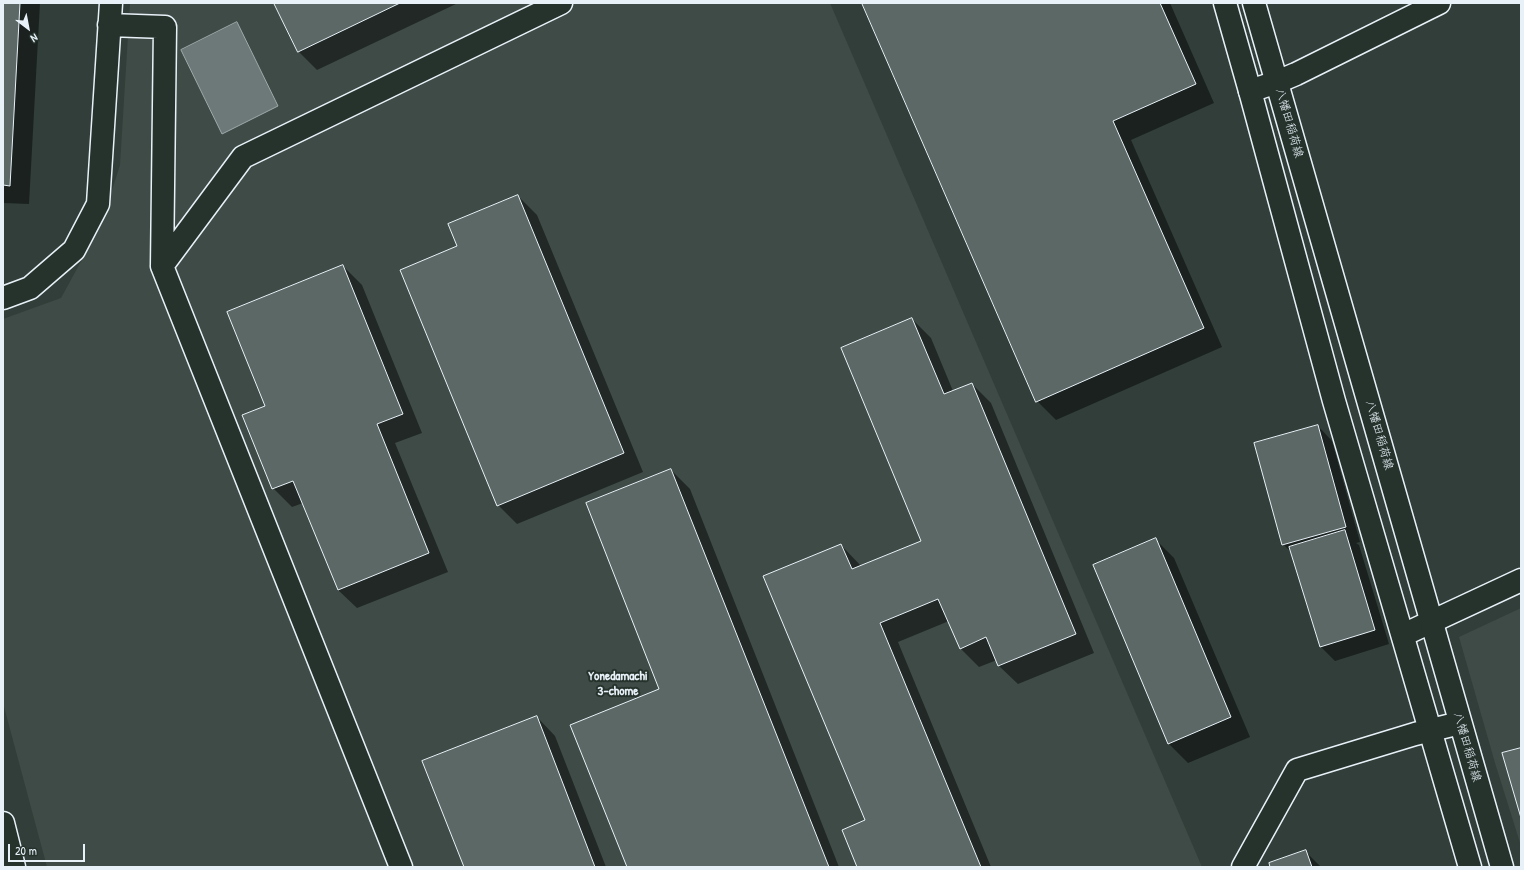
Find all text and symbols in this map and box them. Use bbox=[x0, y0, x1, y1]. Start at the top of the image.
north arrow bbox=[8, 8, 48, 48]
text: N bbox=[28, 31, 41, 46]
street label: 八幡田稲荷線 bbox=[1272, 86, 1306, 160]
street label: 八幡田稲荷線 bbox=[1362, 398, 1396, 472]
district label: Yonedamachi 3-chome bbox=[588, 669, 648, 700]
street label: 八幡田稲荷線 bbox=[1450, 710, 1484, 784]
scale bar bbox=[10, 836, 87, 862]
text: 20 m bbox=[15, 842, 37, 859]

